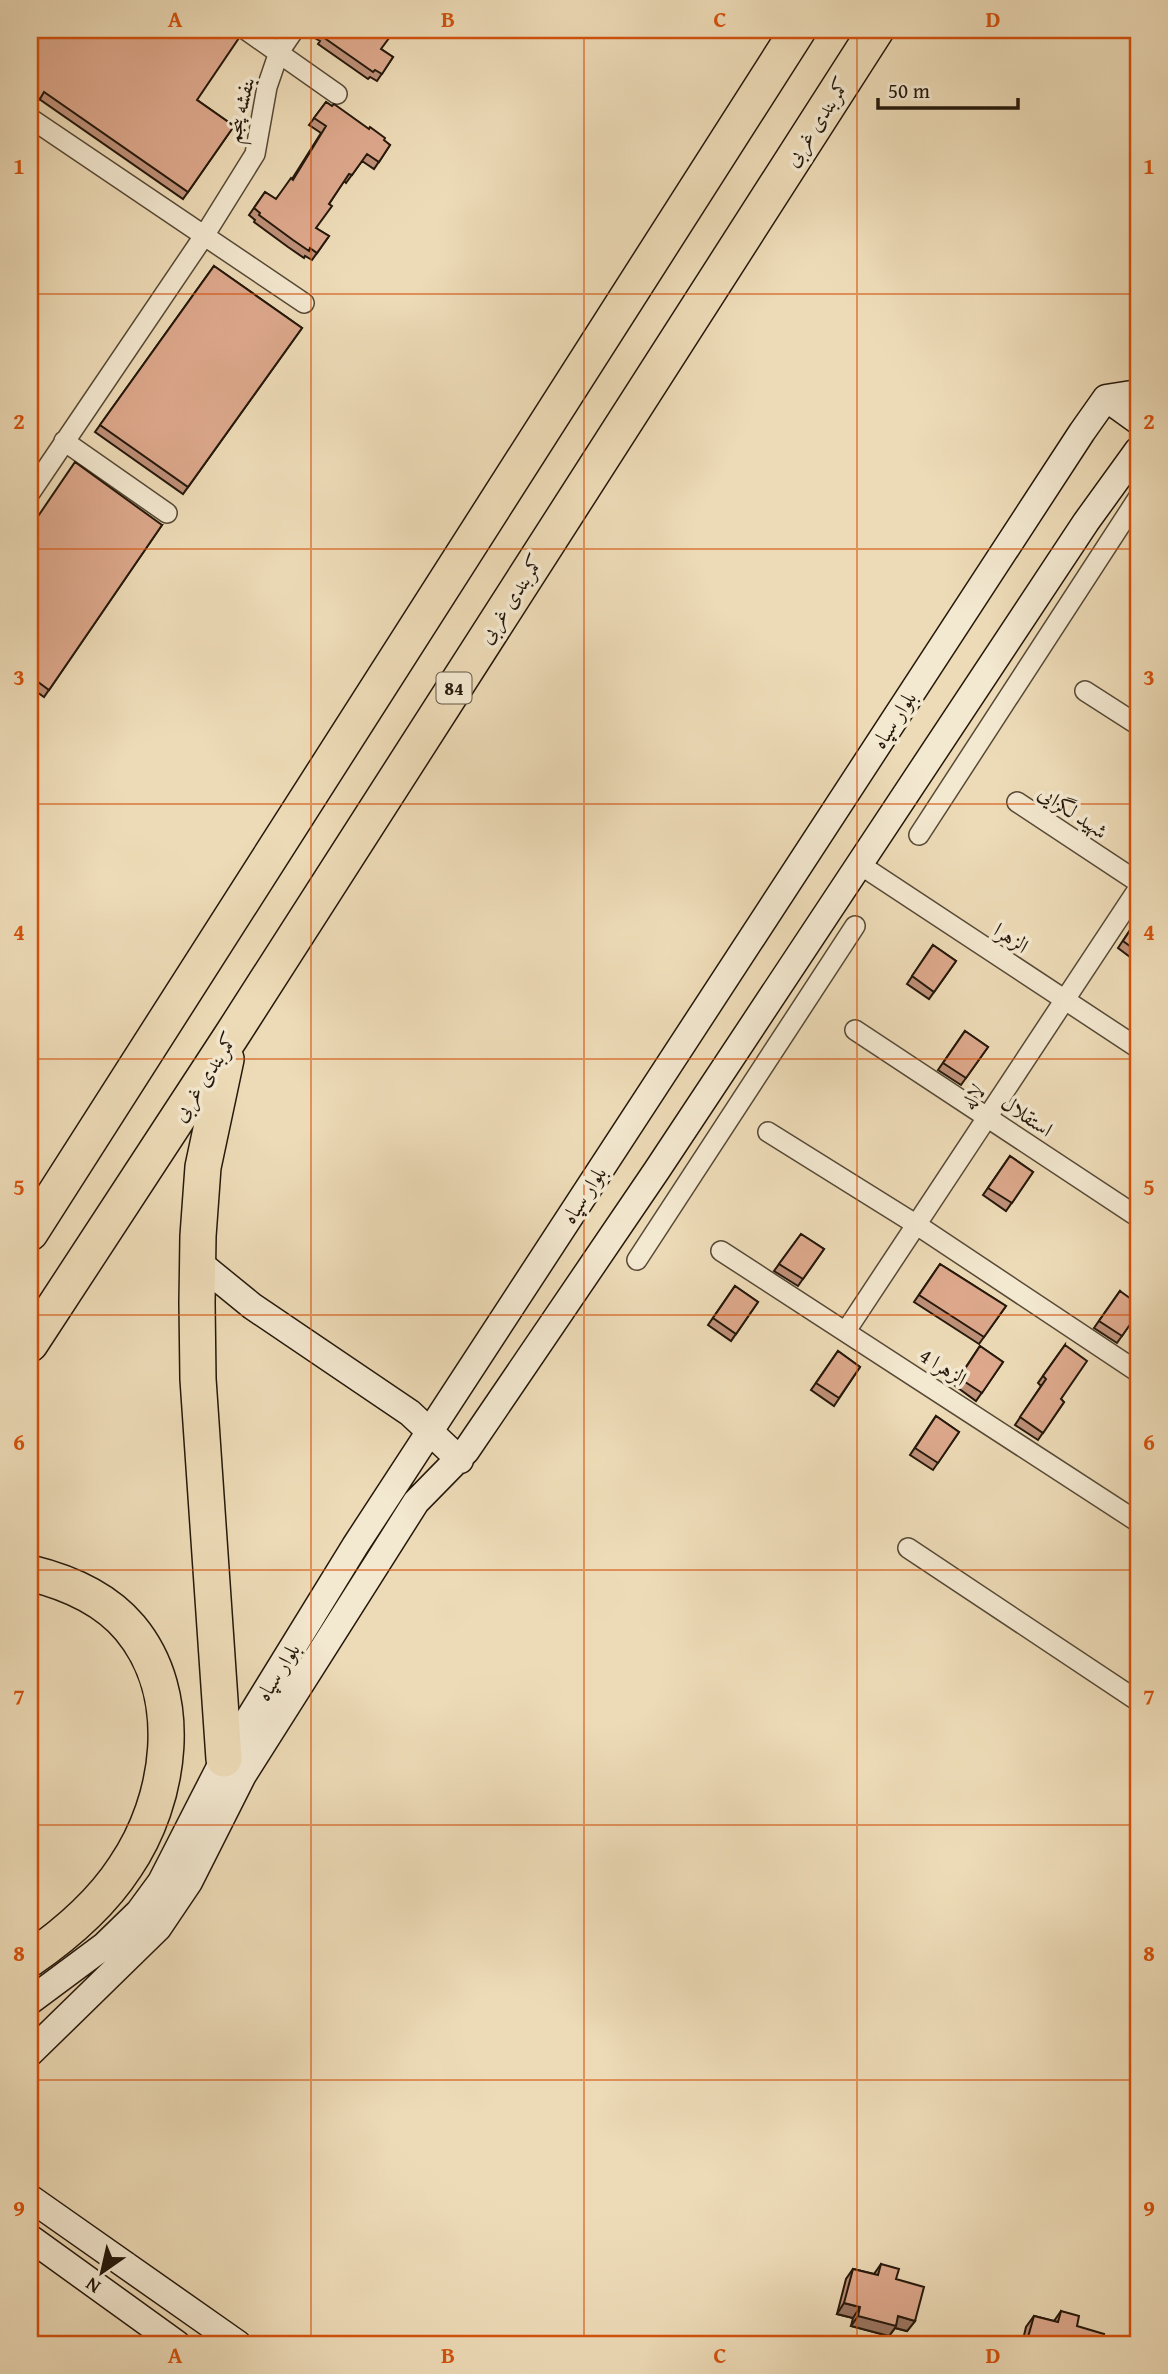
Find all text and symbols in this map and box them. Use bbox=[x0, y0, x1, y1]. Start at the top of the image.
text: A bbox=[168, 2, 183, 35]
text: B bbox=[441, 2, 455, 35]
text: C bbox=[713, 2, 727, 35]
text: D bbox=[986, 2, 1001, 35]
scale bar bbox=[878, 66, 1018, 110]
street label: کمربندی غربی bbox=[776, 71, 857, 173]
street label: بنفشه پنجم bbox=[217, 74, 267, 147]
text: 50 m bbox=[888, 75, 930, 106]
text: 1 bbox=[13, 149, 25, 182]
text: 1 bbox=[1143, 149, 1155, 182]
text: 2 bbox=[13, 404, 25, 437]
text: 2 bbox=[1143, 404, 1155, 437]
street label: کمربندی غربی bbox=[470, 548, 551, 650]
text: 3 bbox=[13, 660, 25, 693]
text: 3 bbox=[1143, 660, 1155, 693]
road number: 84 bbox=[436, 673, 472, 704]
street label: بلوار سپاه bbox=[863, 685, 924, 755]
street label: شهید لگزایی bbox=[1032, 777, 1114, 846]
text: 4 bbox=[13, 915, 25, 948]
street label: الزهرا bbox=[987, 915, 1035, 961]
text: 4 bbox=[1143, 915, 1155, 948]
street label: کمربندی غربی bbox=[164, 1026, 245, 1128]
street label: لاله bbox=[953, 1078, 992, 1116]
street label: استقلال bbox=[995, 1087, 1059, 1144]
street label: بلوار سپاه bbox=[553, 1160, 614, 1230]
text: 5 bbox=[13, 1170, 25, 1203]
text: 5 bbox=[1143, 1170, 1155, 1203]
street label: الزهرا 4 bbox=[913, 1340, 973, 1394]
text: 6 bbox=[13, 1425, 25, 1458]
text: 6 bbox=[1143, 1425, 1155, 1458]
street label: بلوار سپاه bbox=[248, 1637, 307, 1707]
text: 7 bbox=[13, 1680, 25, 1713]
text: 7 bbox=[1143, 1680, 1155, 1713]
text: 8 bbox=[13, 1936, 25, 1969]
text: 8 bbox=[1143, 1936, 1155, 1969]
text: 9 bbox=[13, 2191, 25, 2224]
text: 9 bbox=[1143, 2191, 1155, 2224]
north arrow bbox=[66, 2238, 136, 2308]
text: N bbox=[79, 2271, 106, 2301]
text: A bbox=[168, 2338, 183, 2371]
text: B bbox=[441, 2338, 455, 2371]
text: C bbox=[713, 2338, 727, 2371]
text: D bbox=[986, 2338, 1001, 2371]

